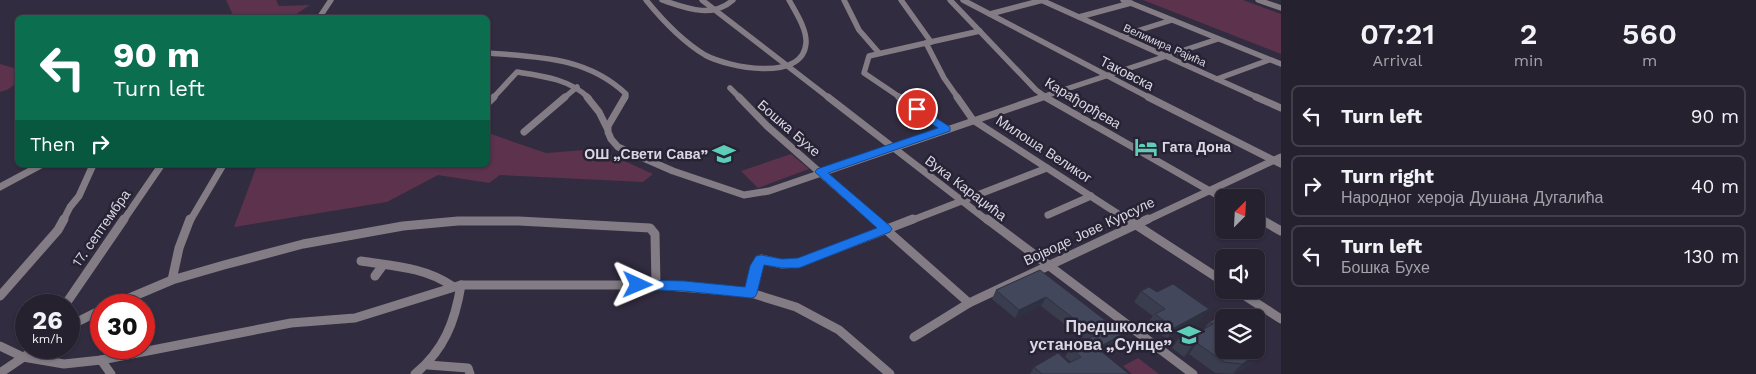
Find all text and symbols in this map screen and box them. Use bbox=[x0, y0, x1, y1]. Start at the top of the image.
text: 07:21 bbox=[1360, 16, 1435, 51]
text: 2 bbox=[1520, 16, 1537, 51]
text: 560 bbox=[1622, 16, 1677, 51]
street label: Велимира Рајића bbox=[1121, 21, 1209, 70]
text: 90 m bbox=[113, 34, 200, 76]
icon: left bbox=[30, 35, 95, 100]
text: Arrival bbox=[1372, 51, 1422, 70]
text: min bbox=[1514, 51, 1543, 70]
text: m bbox=[1642, 51, 1657, 70]
street label: Таковска bbox=[1097, 53, 1157, 93]
street label: Карађорђева bbox=[1042, 74, 1124, 132]
text: Turn left bbox=[113, 76, 205, 101]
pin bbox=[896, 88, 938, 130]
icon: arrive bbox=[903, 95, 931, 123]
street label: Бошка Бухе bbox=[754, 96, 824, 160]
icon: left bbox=[1298, 102, 1326, 130]
text: Turn left bbox=[1341, 105, 1422, 128]
text: 90 m bbox=[1691, 105, 1739, 128]
street label: Милоша Великог bbox=[993, 112, 1095, 186]
icon: right bbox=[86, 130, 114, 158]
text: Then bbox=[30, 133, 76, 156]
hotel icon: Гата Дона bbox=[1133, 134, 1159, 160]
place label: Гата Дона bbox=[1162, 139, 1231, 155]
school or university icon: ОШ „Свети Сава” bbox=[711, 141, 737, 167]
place label: ОШ „Свети Сава” bbox=[584, 146, 708, 162]
street label: Вука Караџића bbox=[922, 152, 1010, 224]
text: Turn right bbox=[1341, 165, 1434, 188]
icon: right bbox=[1298, 172, 1326, 200]
text: 40 m bbox=[1691, 175, 1739, 198]
street label: 17. септембра bbox=[69, 186, 133, 269]
text: Народног хероја Душана Дугалића bbox=[1341, 188, 1603, 207]
north arrow bbox=[1215, 189, 1265, 239]
map controls bbox=[1215, 189, 1265, 359]
street label: Војводе Јове Курсуле bbox=[1021, 193, 1157, 268]
text: Turn left bbox=[1341, 235, 1422, 258]
icon: left bbox=[1298, 242, 1326, 270]
text: 130 m bbox=[1684, 245, 1739, 268]
button: sound bbox=[1215, 249, 1265, 299]
position arrow bbox=[611, 258, 663, 310]
text: Бошка Бухе bbox=[1341, 258, 1430, 277]
speed limit sign: 30 bbox=[90, 294, 155, 359]
text: 26 bbox=[32, 306, 63, 335]
button: layers bbox=[1215, 309, 1265, 359]
place label: Предшколска установа „Сунце” bbox=[1029, 317, 1172, 354]
school or university icon: Предшколска установа „Сунце” bbox=[1176, 322, 1202, 348]
text: km/h bbox=[32, 332, 63, 346]

